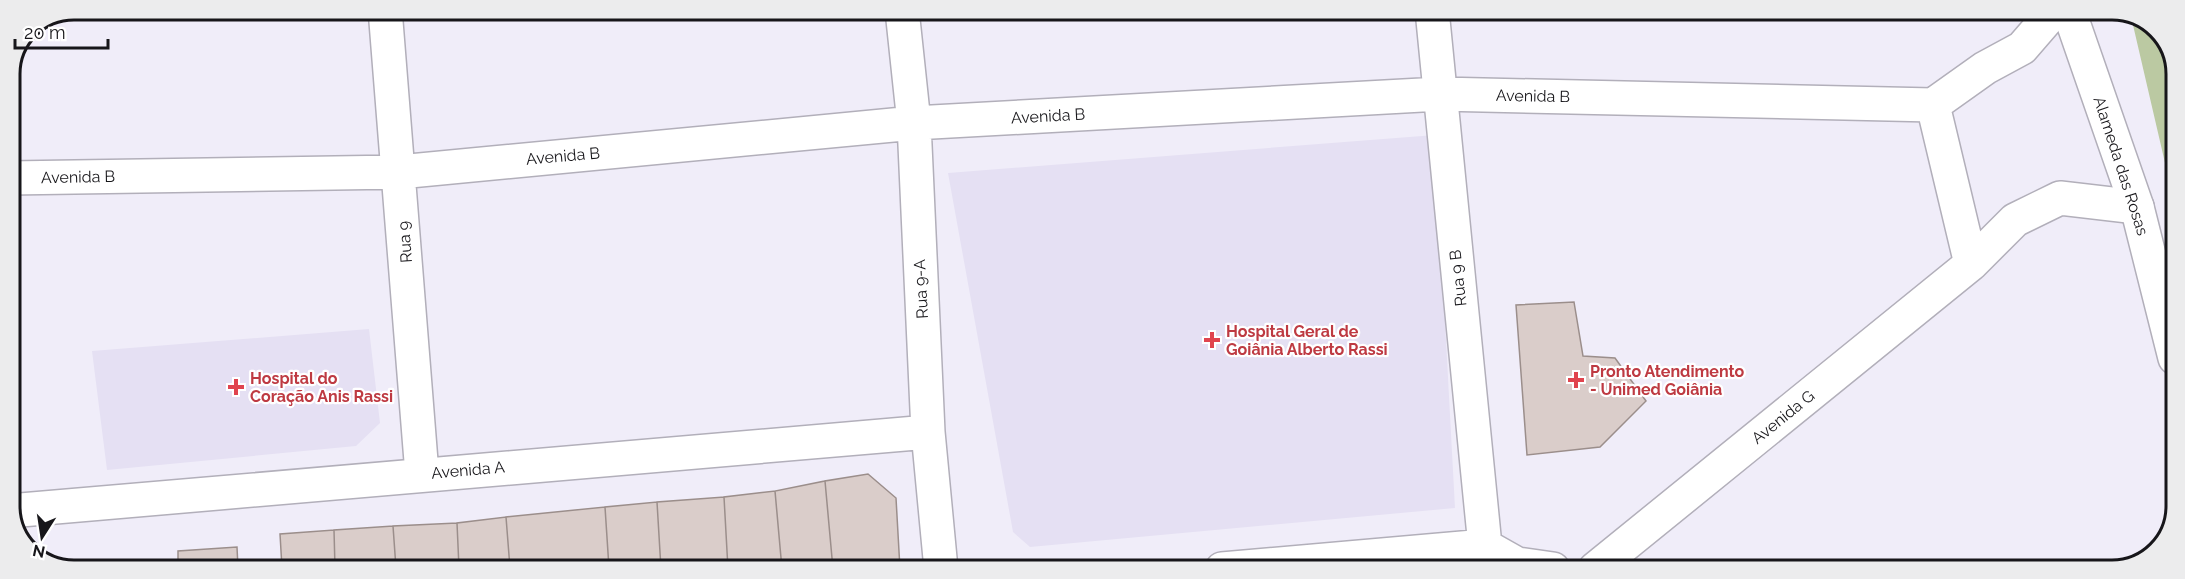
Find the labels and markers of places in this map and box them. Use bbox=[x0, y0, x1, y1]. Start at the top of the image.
place label: Hospital Geral de Goiânia Alberto Rassi bbox=[1226, 322, 1388, 359]
marker: Hospital Geral de Goiânia Alberto Rassi bbox=[1203, 331, 1221, 349]
place label: Pronto Atendimento - Unimed Goiânia bbox=[1590, 362, 1745, 399]
place label: Hospital do Coração Anis Rassi bbox=[250, 369, 393, 406]
marker: Pronto Atendimento - Unimed Goiânia bbox=[1567, 371, 1585, 389]
marker: Hospital do Coração Anis Rassi bbox=[227, 378, 245, 396]

